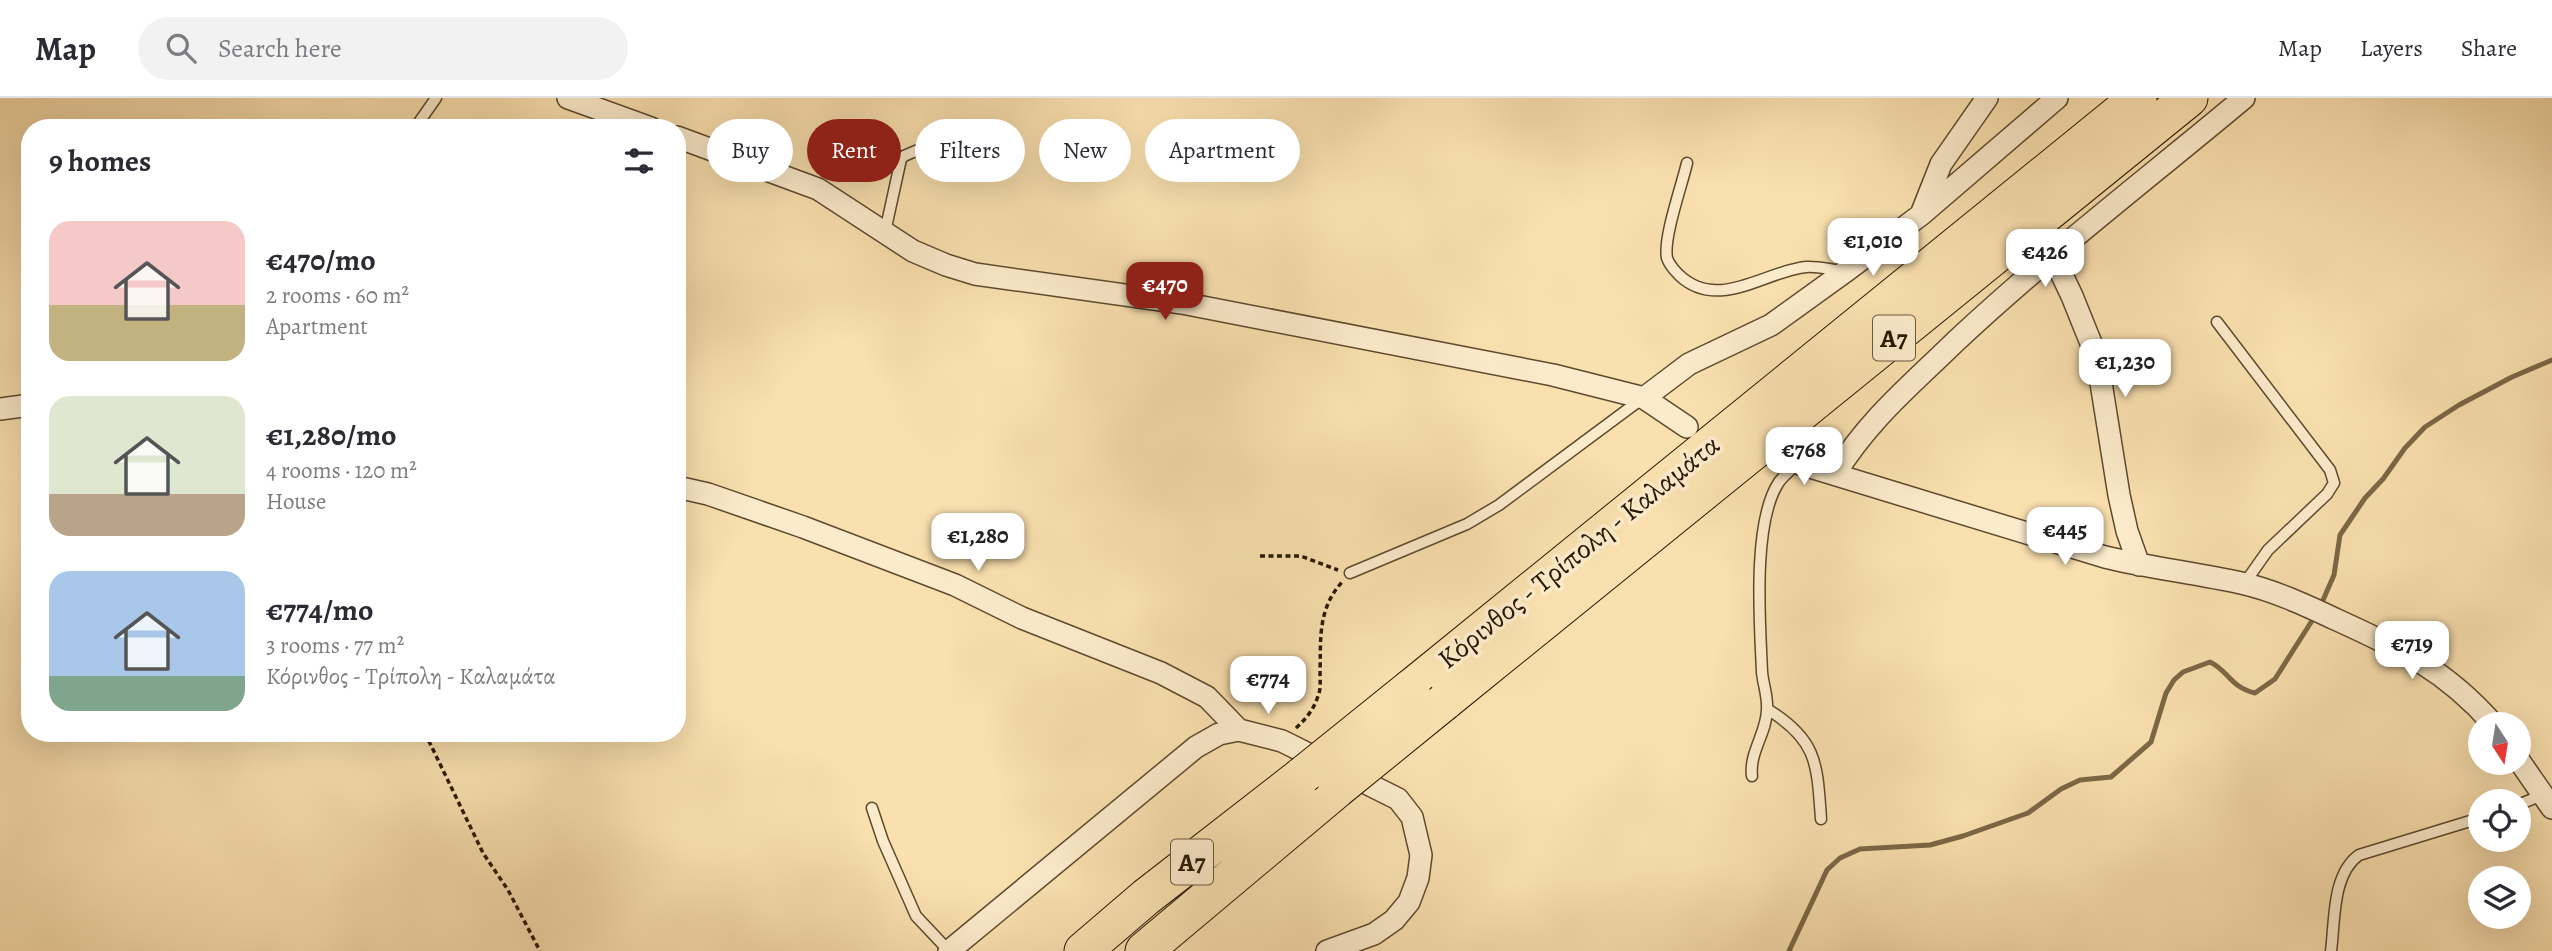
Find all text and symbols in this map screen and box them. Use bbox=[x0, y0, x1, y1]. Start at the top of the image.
search box bbox=[138, 17, 628, 80]
text: Map bbox=[35, 26, 96, 71]
icon: search bbox=[162, 29, 200, 67]
text: Search here bbox=[218, 31, 342, 66]
text: Map bbox=[2278, 32, 2322, 64]
text: Layers bbox=[2360, 32, 2423, 64]
text: Share bbox=[2461, 32, 2517, 64]
chip: Buy bbox=[707, 119, 793, 182]
chip: Rent bbox=[807, 119, 901, 182]
chip: Filters bbox=[915, 119, 1025, 182]
chip: New bbox=[1039, 119, 1131, 182]
chip: Apartment bbox=[1145, 119, 1300, 182]
text: 9 homes bbox=[49, 141, 151, 181]
icon: filters bbox=[620, 142, 658, 180]
pin: €1,010 bbox=[1816, 218, 1930, 278]
text: €1,010 bbox=[1844, 225, 1903, 256]
pin: €426 bbox=[2004, 230, 2086, 289]
text: €426 bbox=[2022, 236, 2068, 267]
text: €470/mo bbox=[266, 240, 376, 280]
icon: home bbox=[105, 249, 189, 333]
pin: €470 bbox=[1124, 262, 1206, 322]
text: €470 bbox=[1142, 269, 1188, 300]
text: 2 rooms · 60 m² bbox=[266, 280, 409, 311]
text: Apartment bbox=[266, 311, 368, 342]
road number: Α7 bbox=[1873, 316, 1915, 360]
pin: €1,230 bbox=[2068, 340, 2182, 399]
text: €1,230 bbox=[2095, 346, 2155, 377]
text: €1,280/mo bbox=[266, 415, 397, 455]
icon: home bbox=[105, 424, 189, 508]
street label: Κόρινθος - Τρίπολη - Καλαμάτα bbox=[1430, 426, 1728, 678]
pin: €768 bbox=[1763, 428, 1845, 487]
text: €768 bbox=[1782, 434, 1826, 465]
text: 4 rooms · 120 m² bbox=[266, 455, 417, 486]
text: House bbox=[266, 486, 326, 517]
pin: €445 bbox=[2024, 508, 2106, 567]
pin: €1,280 bbox=[921, 514, 1035, 573]
text: €445 bbox=[2043, 514, 2087, 545]
text: €1,280 bbox=[947, 520, 1009, 551]
text: €774/mo bbox=[266, 590, 373, 630]
icon: home bbox=[105, 599, 189, 683]
pin: €719 bbox=[2371, 622, 2453, 681]
text: €719 bbox=[2391, 628, 2433, 659]
text: 3 rooms · 77 m² bbox=[266, 630, 404, 661]
pin: €774 bbox=[1227, 656, 1309, 716]
text: Κόρινθος - Τρίπολη - Καλαμάτα bbox=[266, 661, 556, 692]
text: €774 bbox=[1246, 663, 1290, 694]
north arrow bbox=[2468, 712, 2530, 775]
map controls bbox=[2468, 712, 2531, 929]
button: locate bbox=[2468, 789, 2531, 852]
road number: Α7 bbox=[1171, 840, 1213, 884]
button: layers bbox=[2468, 866, 2531, 929]

